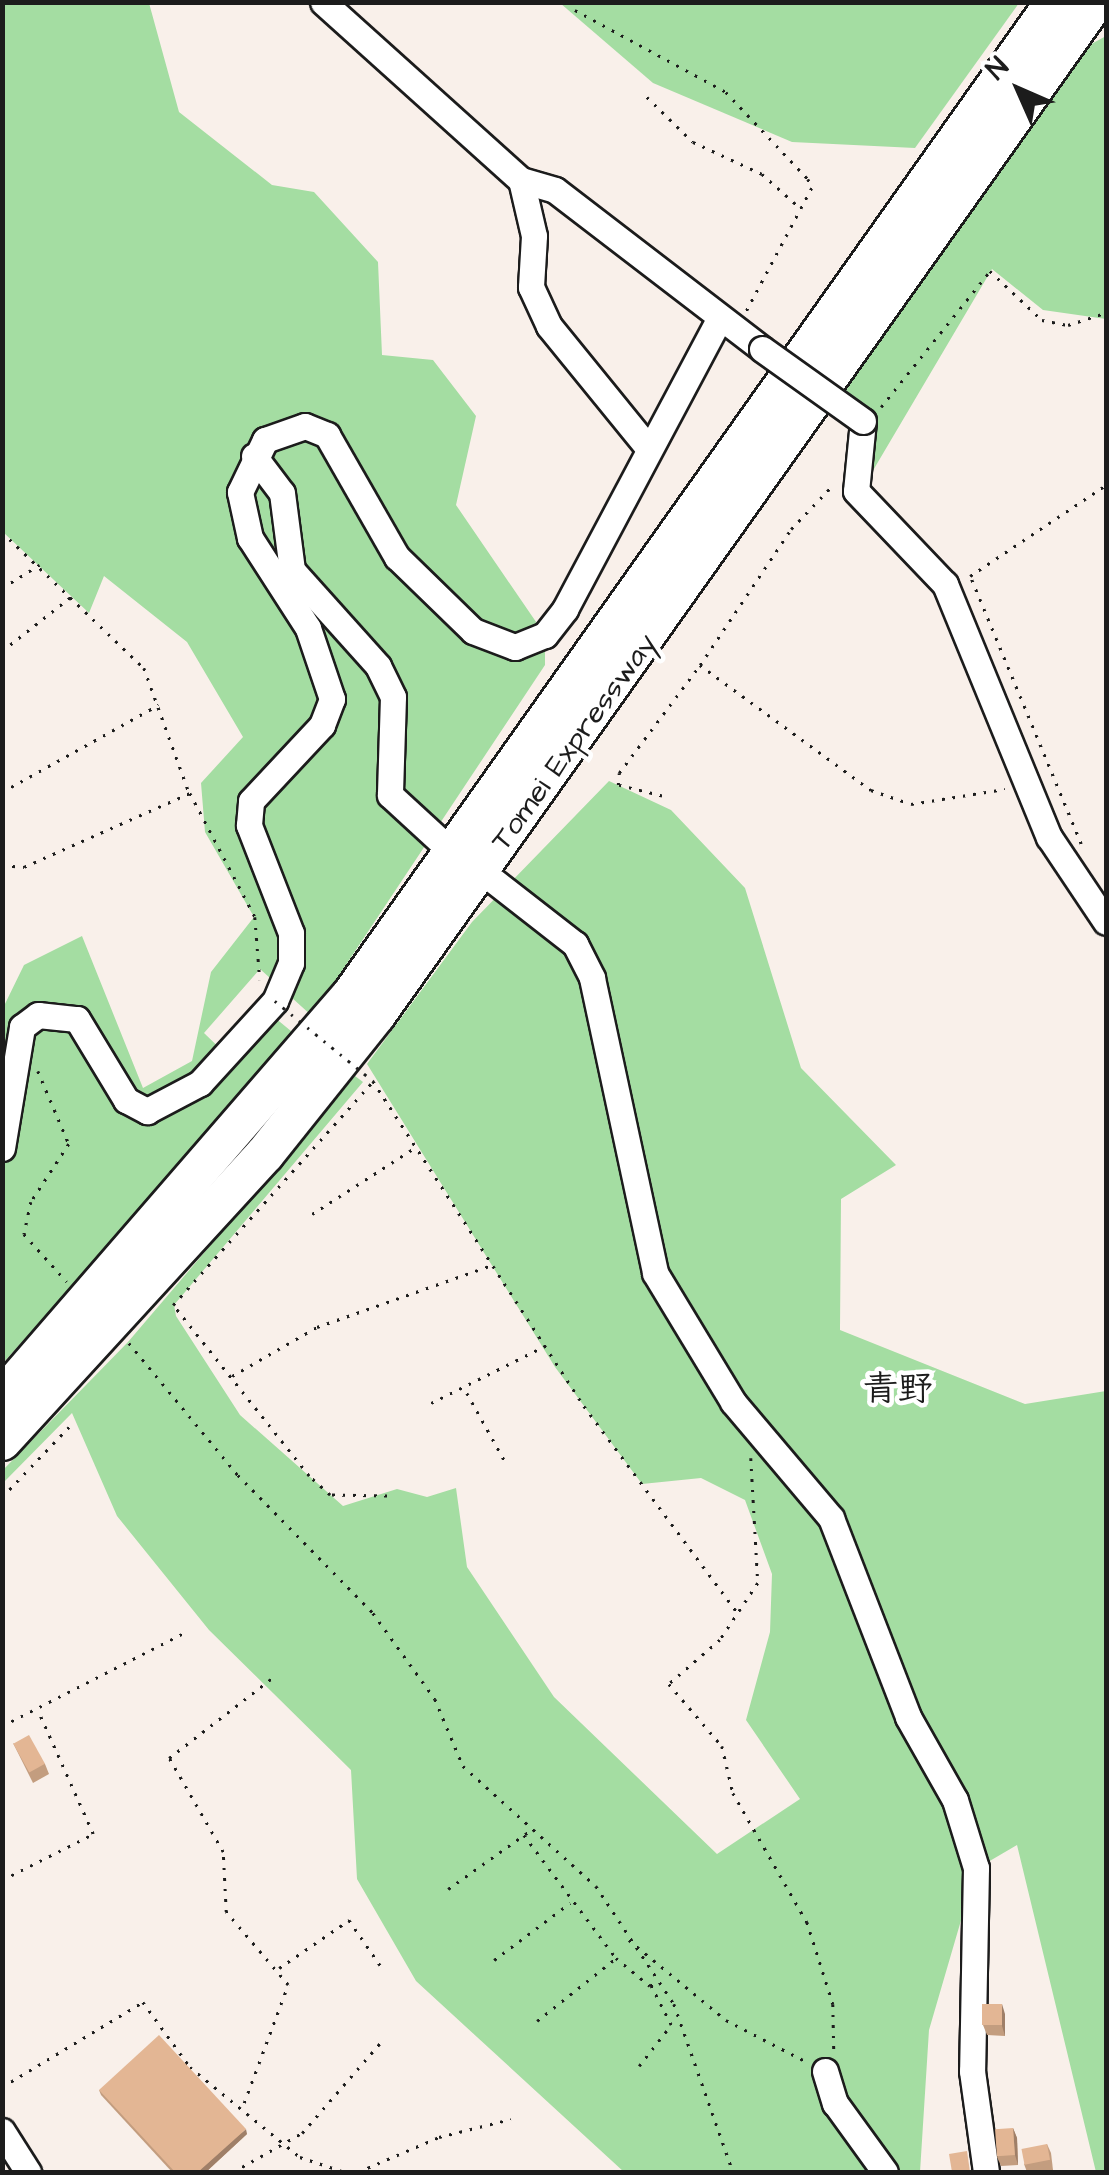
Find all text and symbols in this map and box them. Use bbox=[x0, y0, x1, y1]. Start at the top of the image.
north arrow bbox=[969, 40, 1069, 140]
text: N bbox=[977, 48, 1017, 88]
street label: Tomei Expressway bbox=[483, 627, 665, 857]
district label: 青野 bbox=[863, 1369, 933, 1411]

